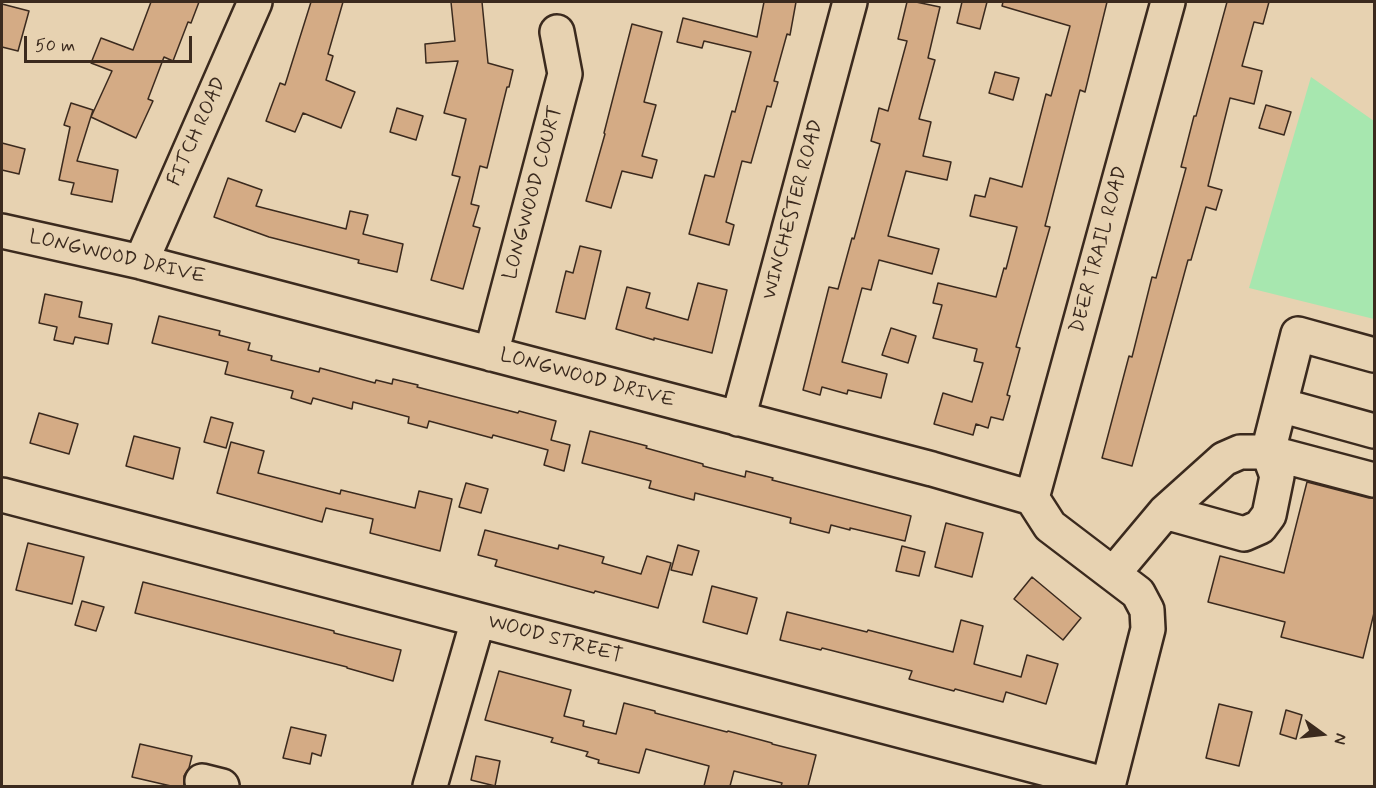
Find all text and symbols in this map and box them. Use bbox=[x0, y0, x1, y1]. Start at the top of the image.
scale bar bbox=[27, 24, 195, 62]
text: 50 m bbox=[35, 34, 75, 58]
street label: FITCH ROAD bbox=[163, 74, 233, 190]
street label: LONGWOOD COURT bbox=[499, 103, 569, 283]
street label: WINCHESTER ROAD bbox=[758, 117, 830, 303]
street label: DEER TRAIL ROAD bbox=[1066, 164, 1134, 336]
street label: LONGWOOD DRIVE bbox=[27, 226, 207, 290]
street label: LONGWOOD DRIVE bbox=[497, 344, 677, 414]
street label: WOOD STREET bbox=[485, 610, 625, 670]
north arrow bbox=[1292, 704, 1352, 764]
text: N bbox=[1328, 731, 1351, 747]

